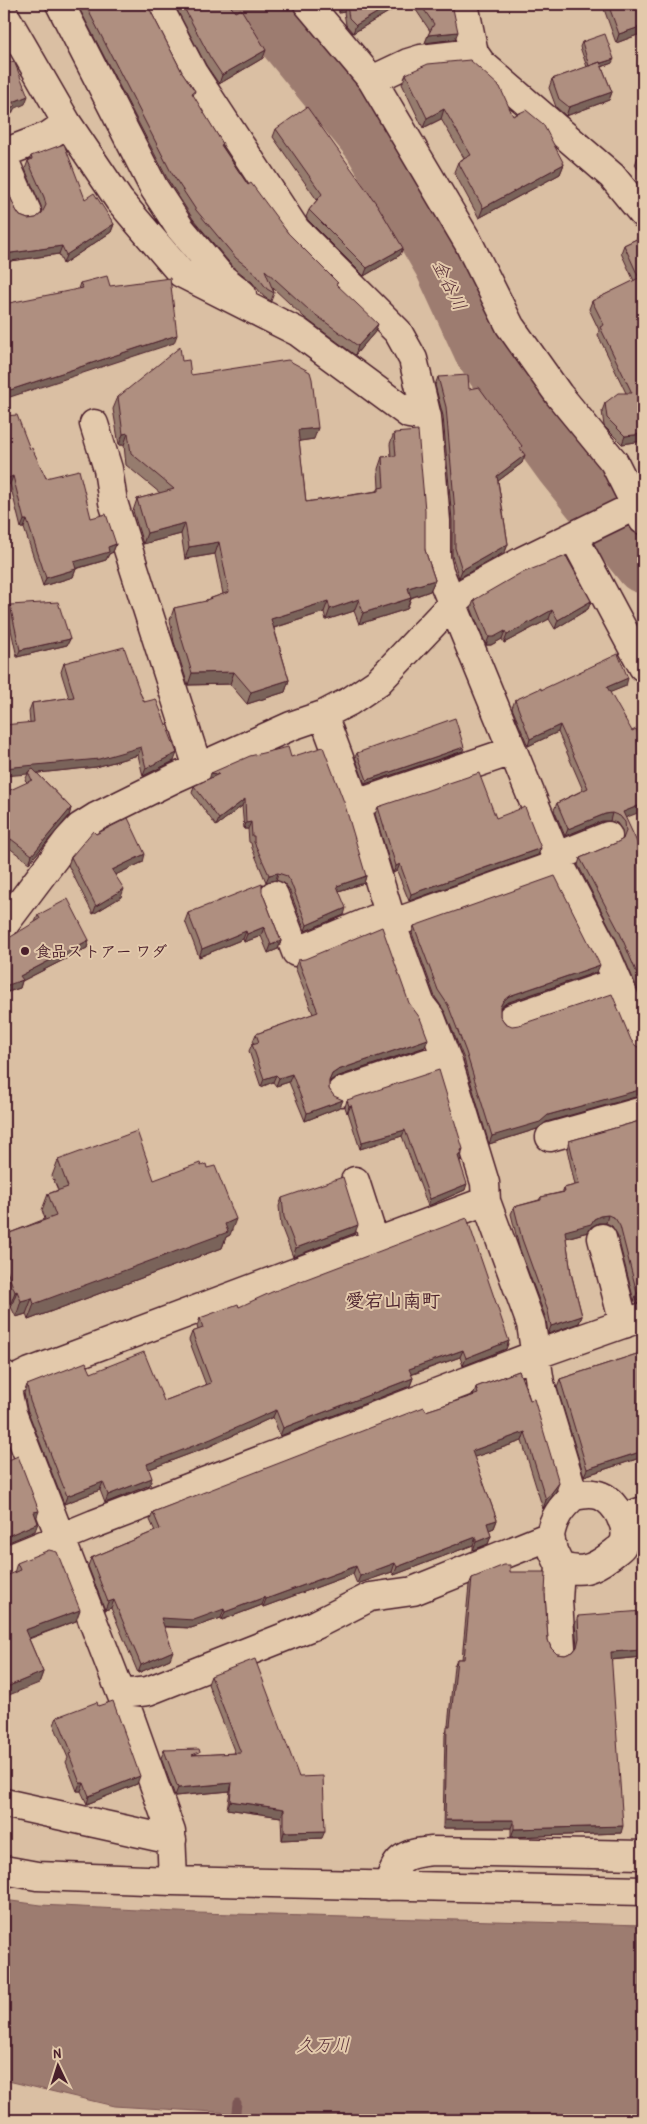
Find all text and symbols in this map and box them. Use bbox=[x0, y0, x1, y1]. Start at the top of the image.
water label: 金谷川 bbox=[427, 255, 473, 315]
place label: 食品ストアー ワダ bbox=[35, 940, 167, 962]
marker: 食品ストアー ワダ bbox=[19, 945, 31, 957]
district label: 愛宕山南町 bbox=[345, 1287, 441, 1313]
water label: 久万川 bbox=[296, 2032, 350, 2057]
north arrow bbox=[32, 2042, 82, 2092]
text: N bbox=[53, 2043, 62, 2062]

